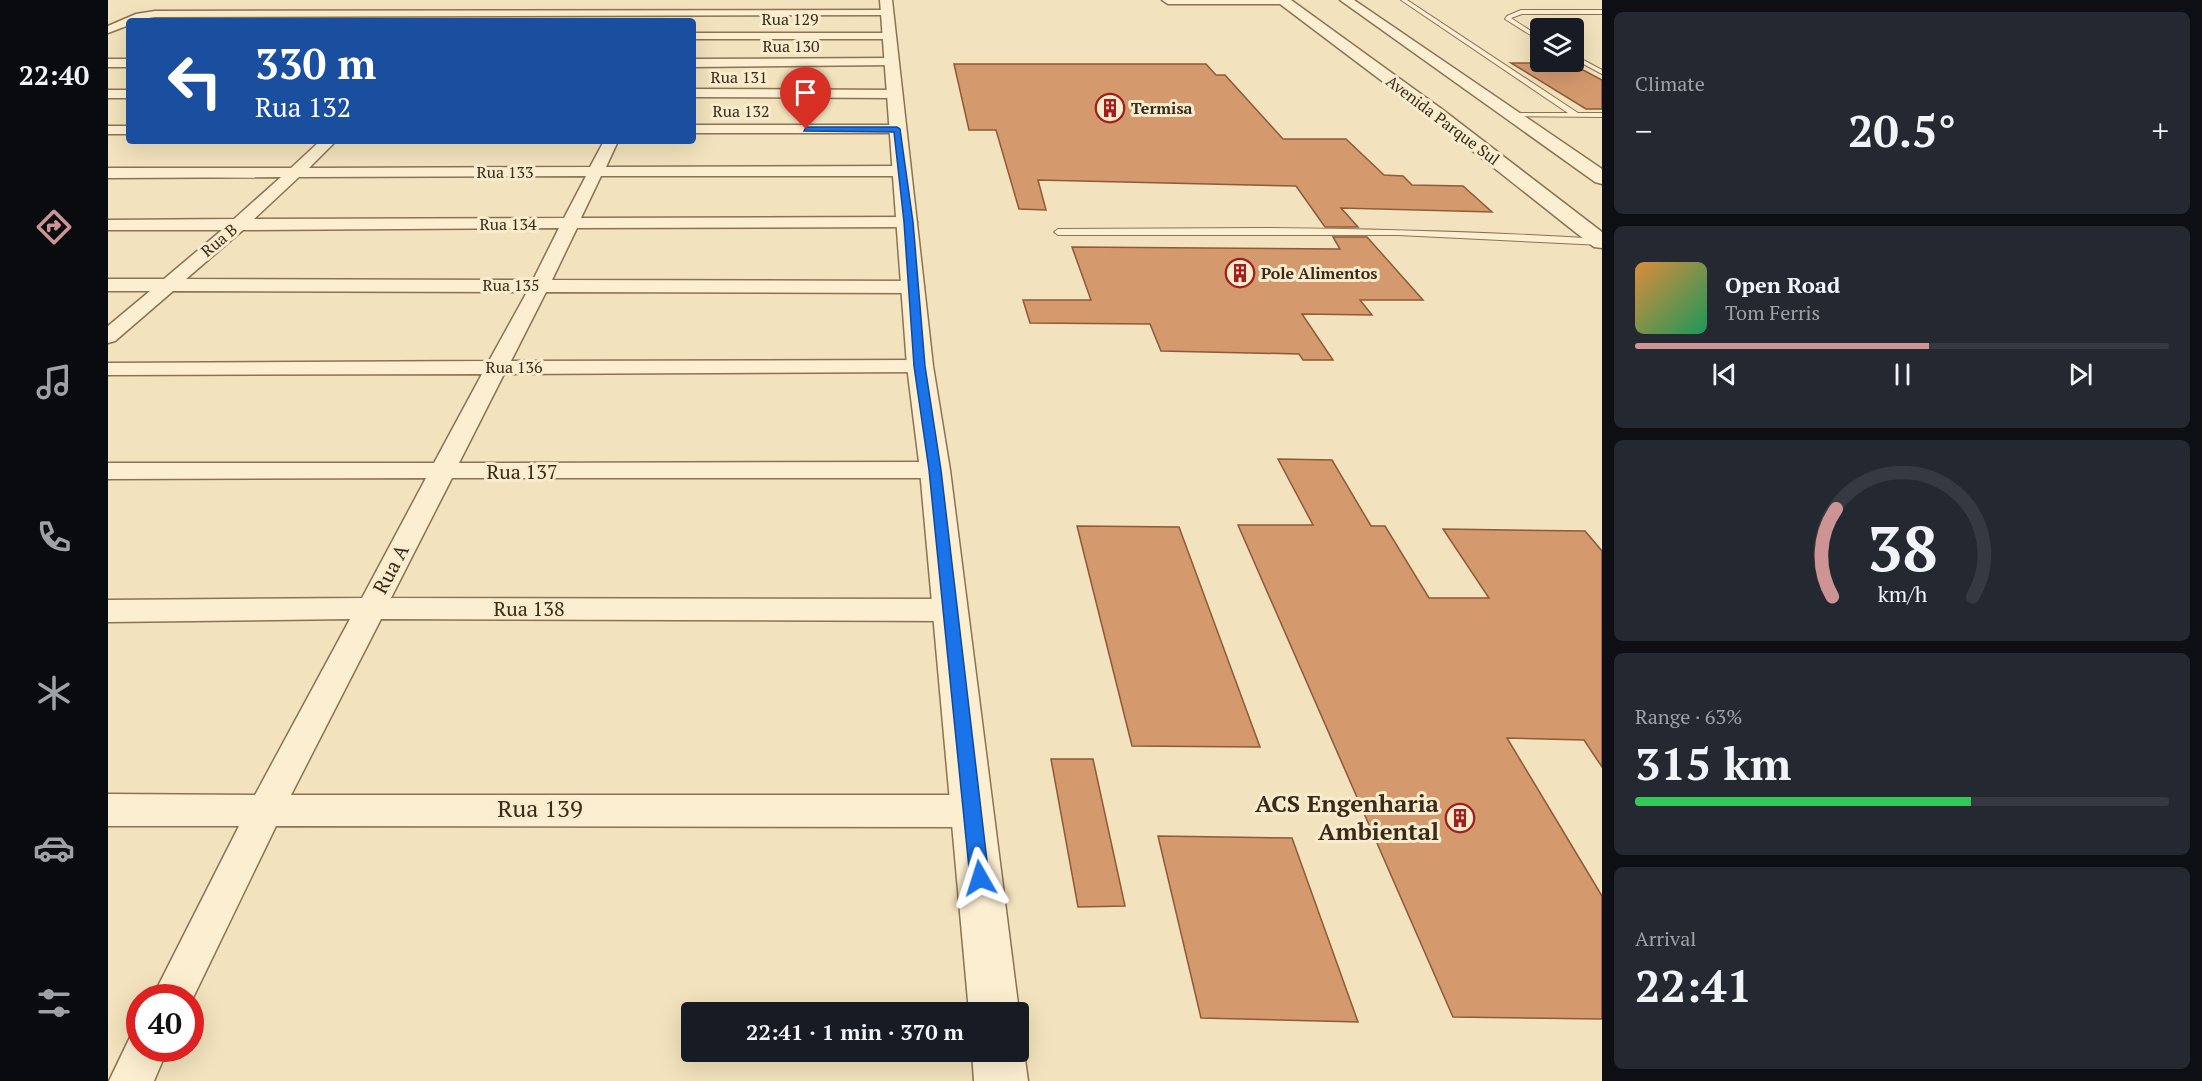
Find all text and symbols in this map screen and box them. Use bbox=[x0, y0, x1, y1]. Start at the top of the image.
street label: Rua 129 bbox=[762, 8, 818, 30]
map controls bbox=[1530, 18, 1584, 72]
button: layers bbox=[1530, 18, 1584, 72]
text: 330 m bbox=[255, 35, 376, 91]
street label: Rua 130 bbox=[763, 35, 819, 57]
icon: left bbox=[156, 42, 234, 120]
text: 22:40 bbox=[19, 57, 89, 93]
street label: Rua 131 bbox=[711, 66, 767, 88]
pin bbox=[780, 67, 831, 129]
street label: Avenida Parque Sul bbox=[1382, 70, 1504, 170]
text: Climate bbox=[1635, 70, 1705, 97]
icon: arrive bbox=[789, 76, 822, 109]
text: Rua 132 bbox=[255, 89, 351, 125]
building icon: Termisa bbox=[1094, 92, 1126, 124]
place label: Termisa bbox=[1131, 97, 1193, 119]
street label: Rua 132 bbox=[713, 100, 769, 122]
text: 20.5° bbox=[1848, 100, 1956, 160]
text: − bbox=[1635, 109, 1653, 152]
text: + bbox=[2151, 109, 2169, 152]
street label: Rua 133 bbox=[477, 161, 533, 183]
icon: directions bbox=[33, 206, 75, 248]
street label: Rua 134 bbox=[480, 213, 537, 235]
street label: Rua B bbox=[196, 218, 242, 262]
building icon: Pole Alimentos bbox=[1224, 257, 1256, 289]
place label: Pole Alimentos bbox=[1261, 262, 1377, 284]
text: Open Road bbox=[1725, 270, 1840, 299]
street label: Rua 135 bbox=[483, 274, 539, 296]
text: Tom Ferris bbox=[1725, 299, 1820, 326]
street label: Rua 136 bbox=[486, 356, 543, 378]
icon: previous bbox=[1708, 358, 1741, 391]
icon: pause bbox=[1886, 358, 1919, 391]
icon: next bbox=[2064, 358, 2097, 391]
icon: music bbox=[33, 361, 75, 403]
street label: Rua 137 bbox=[486, 458, 558, 485]
text: 38 bbox=[1867, 507, 1937, 590]
icon: phone bbox=[33, 516, 75, 558]
street label: Rua A bbox=[366, 539, 415, 598]
text: km/h bbox=[1877, 581, 1927, 609]
street label: Rua 138 bbox=[493, 595, 565, 622]
icon: climate bbox=[33, 672, 75, 714]
text: Range · 63% bbox=[1635, 703, 1742, 730]
text: 315 km bbox=[1635, 733, 1791, 793]
place label: ACS Engenharia Ambiental bbox=[1255, 787, 1440, 847]
street label: Rua 139 bbox=[497, 792, 583, 824]
building icon: ACS Engenharia Ambiental bbox=[1444, 802, 1476, 834]
icon: car bbox=[33, 827, 75, 869]
position arrow bbox=[948, 846, 1012, 910]
text: Arrival bbox=[1635, 925, 1696, 952]
text: 22:41 bbox=[1635, 955, 1752, 1015]
icon: filters bbox=[33, 982, 75, 1024]
speed limit sign: 40 bbox=[126, 984, 204, 1062]
text: 22:41 · 1 min · 370 m bbox=[746, 1017, 964, 1046]

